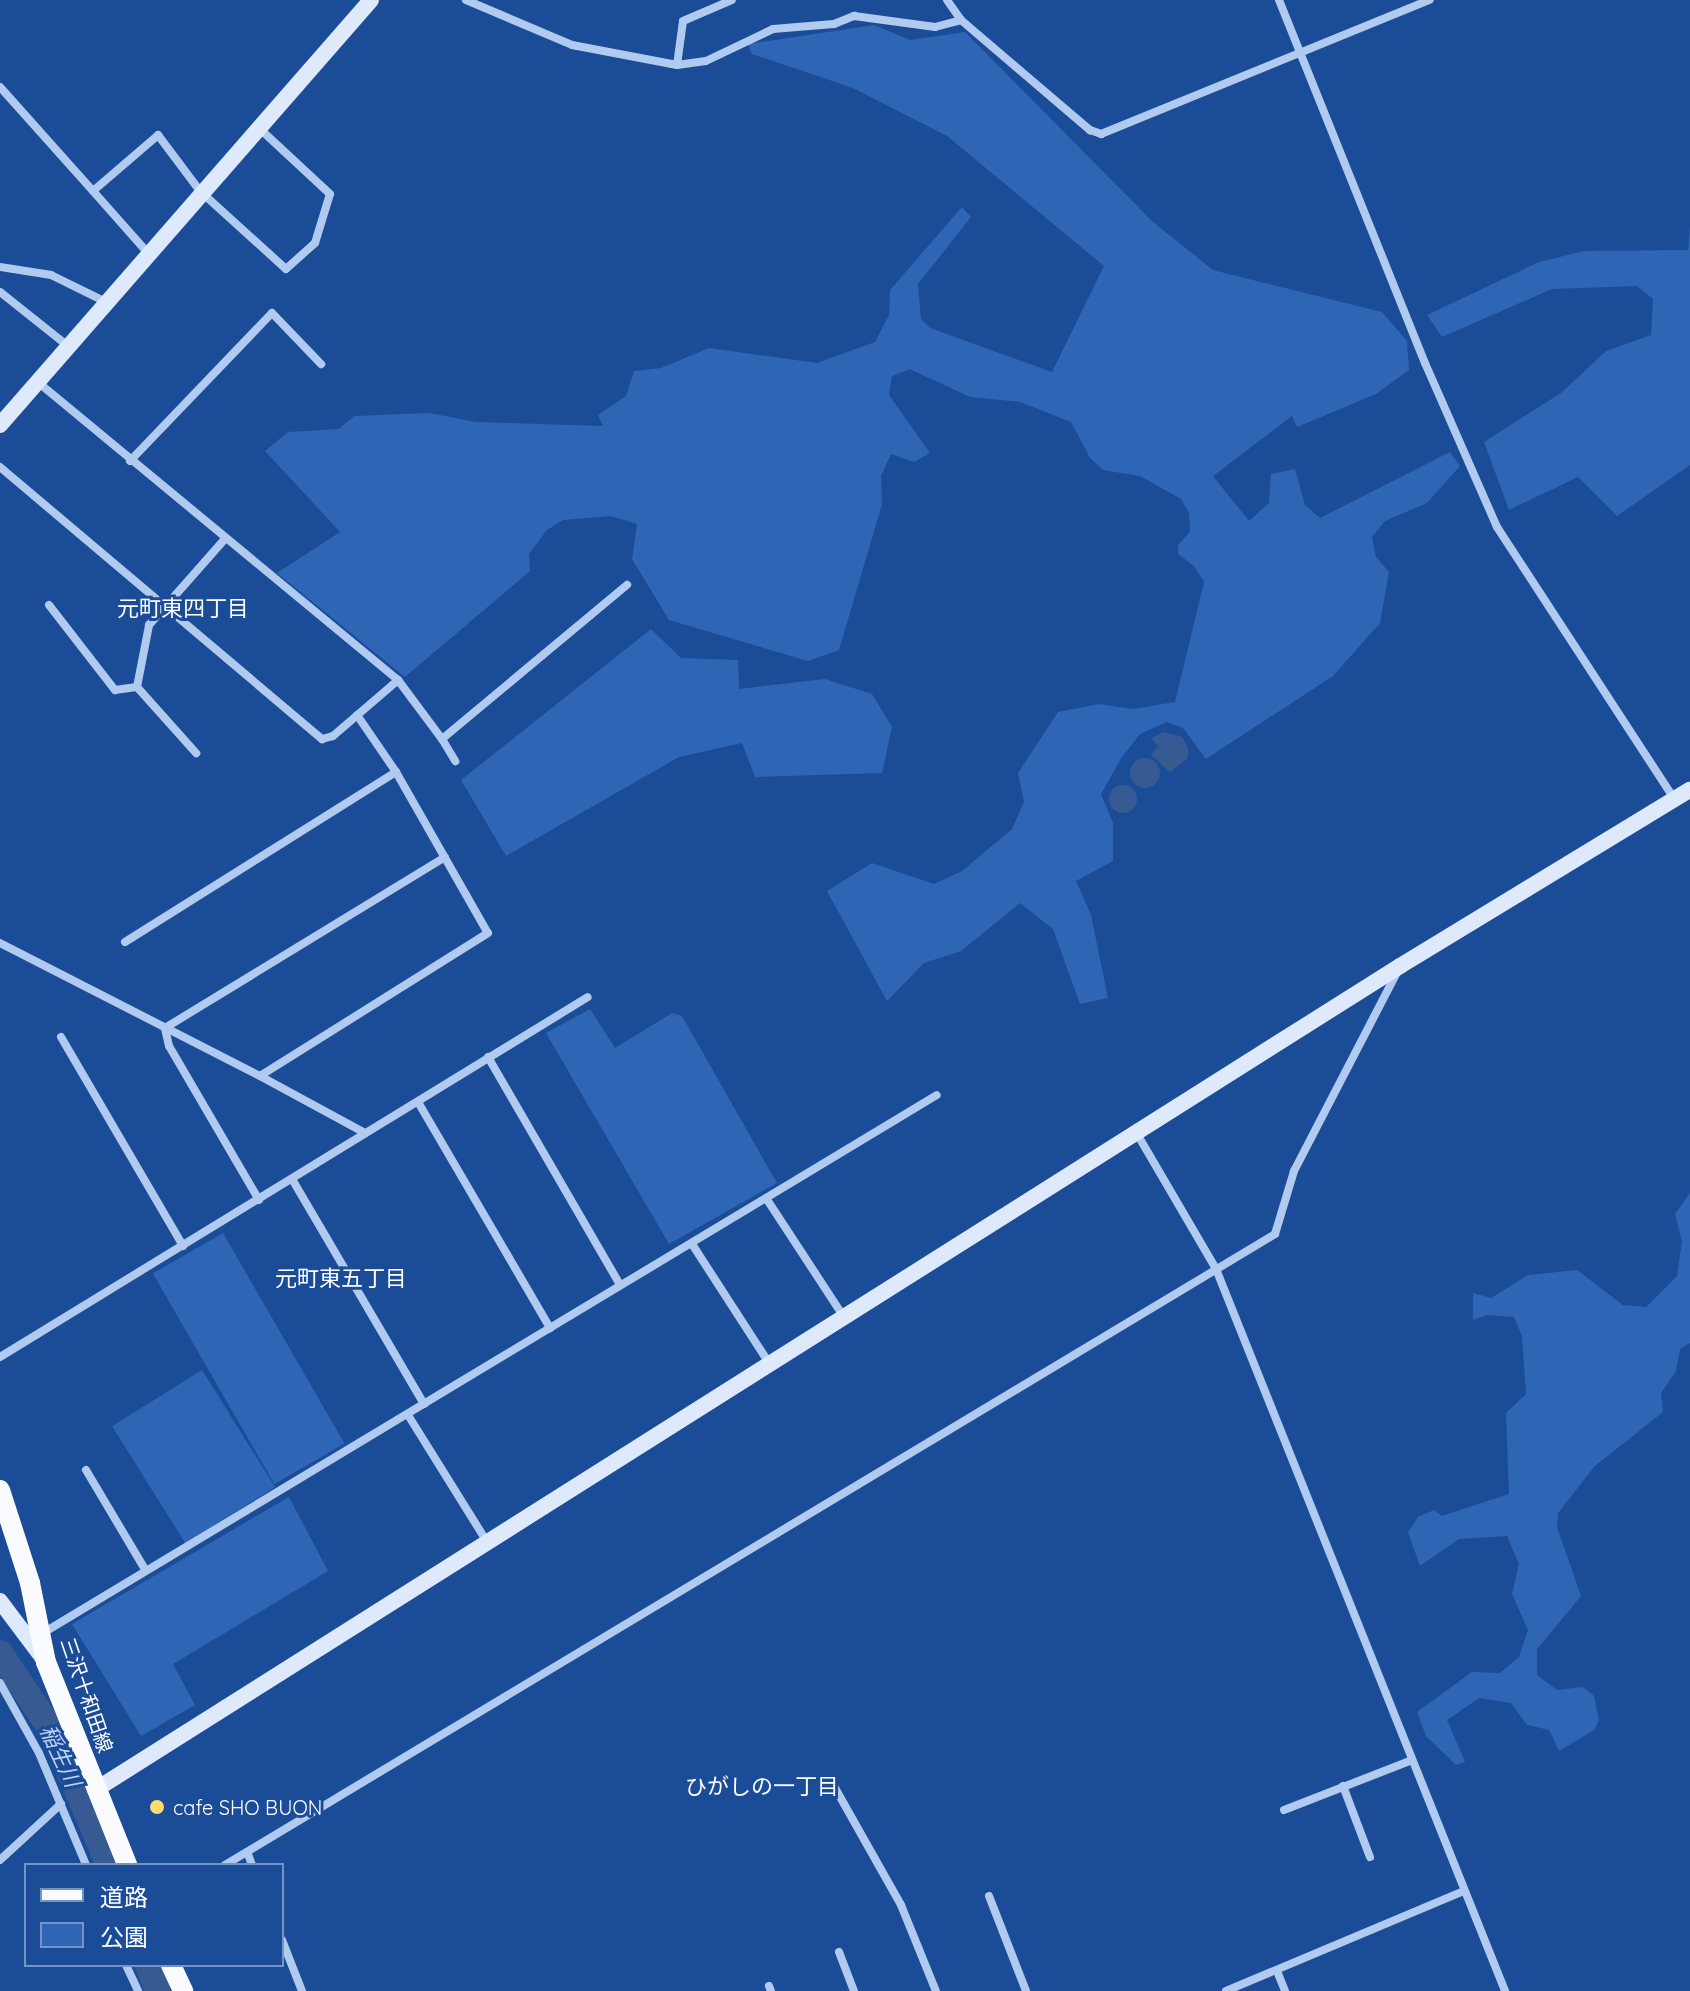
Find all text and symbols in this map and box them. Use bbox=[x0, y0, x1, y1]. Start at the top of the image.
district label: 元町東四丁目 bbox=[117, 596, 249, 622]
district label: 元町東五丁目 bbox=[275, 1266, 407, 1292]
street label: 三沢十和田線 bbox=[56, 1634, 118, 1756]
water label: 稲生川 bbox=[34, 1721, 86, 1791]
district label: ひがしの一丁目 bbox=[685, 1774, 839, 1800]
place label: cafe SHO BUON bbox=[173, 1795, 322, 1819]
marker: cafe SHO BUON bbox=[148, 1798, 166, 1816]
legend bbox=[24, 1863, 284, 1967]
text: 道路 bbox=[100, 1882, 148, 1912]
text: 公園 bbox=[100, 1922, 148, 1952]

